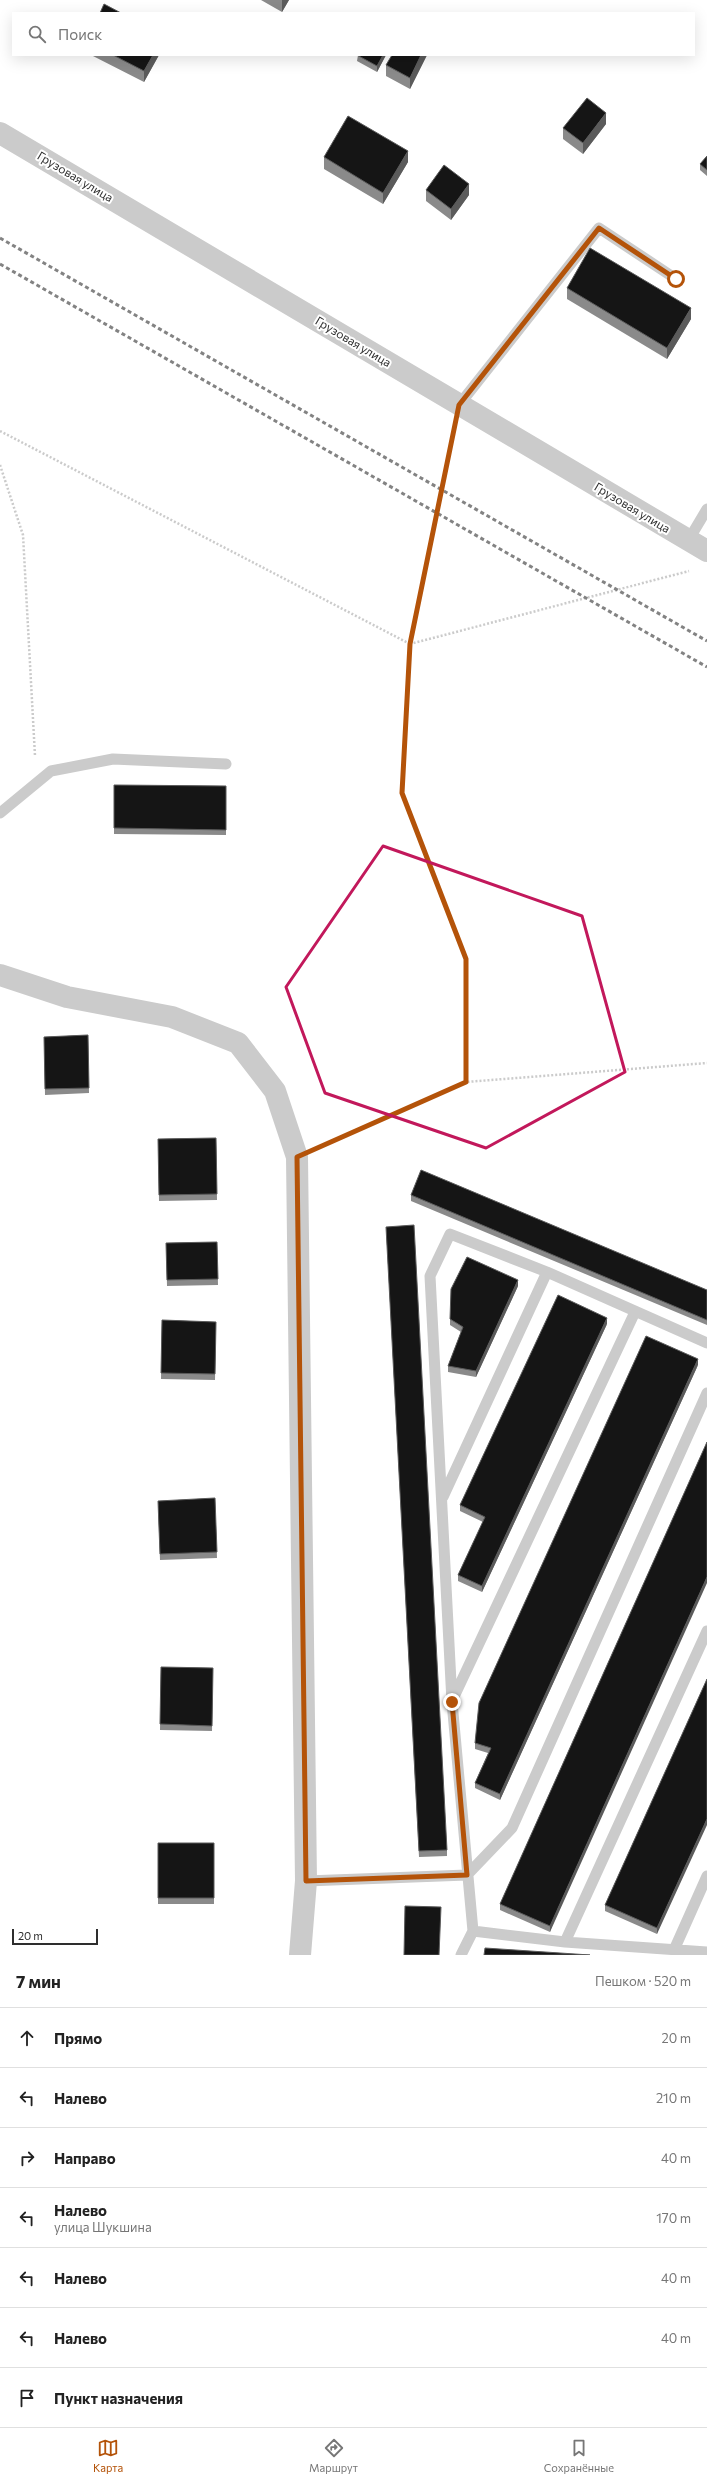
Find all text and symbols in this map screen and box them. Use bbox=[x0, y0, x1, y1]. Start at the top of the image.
search box bbox=[12, 12, 695, 56]
icon: search bbox=[26, 23, 48, 45]
text: Поиск bbox=[58, 25, 102, 43]
street label: Грузовая улица bbox=[35, 148, 116, 204]
route start bbox=[667, 270, 685, 288]
street label: Грузовая улица bbox=[313, 313, 394, 369]
street label: Грузовая улица bbox=[592, 479, 673, 535]
route end bbox=[443, 1693, 461, 1711]
scale bar bbox=[12, 1927, 98, 1946]
text: 20 m bbox=[18, 1929, 43, 1942]
text: 7 мин bbox=[16, 1971, 61, 1992]
text: Пешком · 520 m bbox=[595, 1973, 691, 1989]
icon: ahead bbox=[16, 2027, 38, 2049]
text: Прямо bbox=[54, 2029, 102, 2047]
text: 20 m bbox=[662, 2030, 691, 2046]
icon: left bbox=[16, 2087, 38, 2109]
text: Налево bbox=[54, 2089, 107, 2107]
text: 210 m bbox=[656, 2090, 691, 2106]
icon: right bbox=[16, 2147, 38, 2169]
text: Направо bbox=[54, 2149, 116, 2167]
text: 40 m bbox=[661, 2150, 691, 2166]
text: Налево bbox=[54, 2201, 107, 2219]
icon: left bbox=[16, 2207, 38, 2229]
text: 170 m bbox=[656, 2210, 691, 2226]
text: улица Шукшина bbox=[54, 2219, 152, 2235]
icon: left bbox=[16, 2267, 38, 2289]
text: Налево bbox=[54, 2269, 107, 2287]
text: 40 m bbox=[661, 2270, 691, 2286]
icon: left bbox=[16, 2327, 38, 2349]
text: Налево bbox=[54, 2329, 107, 2347]
text: 40 m bbox=[661, 2330, 691, 2346]
icon: arrive bbox=[16, 2387, 38, 2409]
text: Пункт назначения bbox=[54, 2389, 183, 2407]
tab: Карта bbox=[93, 2437, 123, 2474]
tab: Маршрут bbox=[309, 2437, 358, 2474]
tab: Сохранённые bbox=[544, 2437, 614, 2474]

